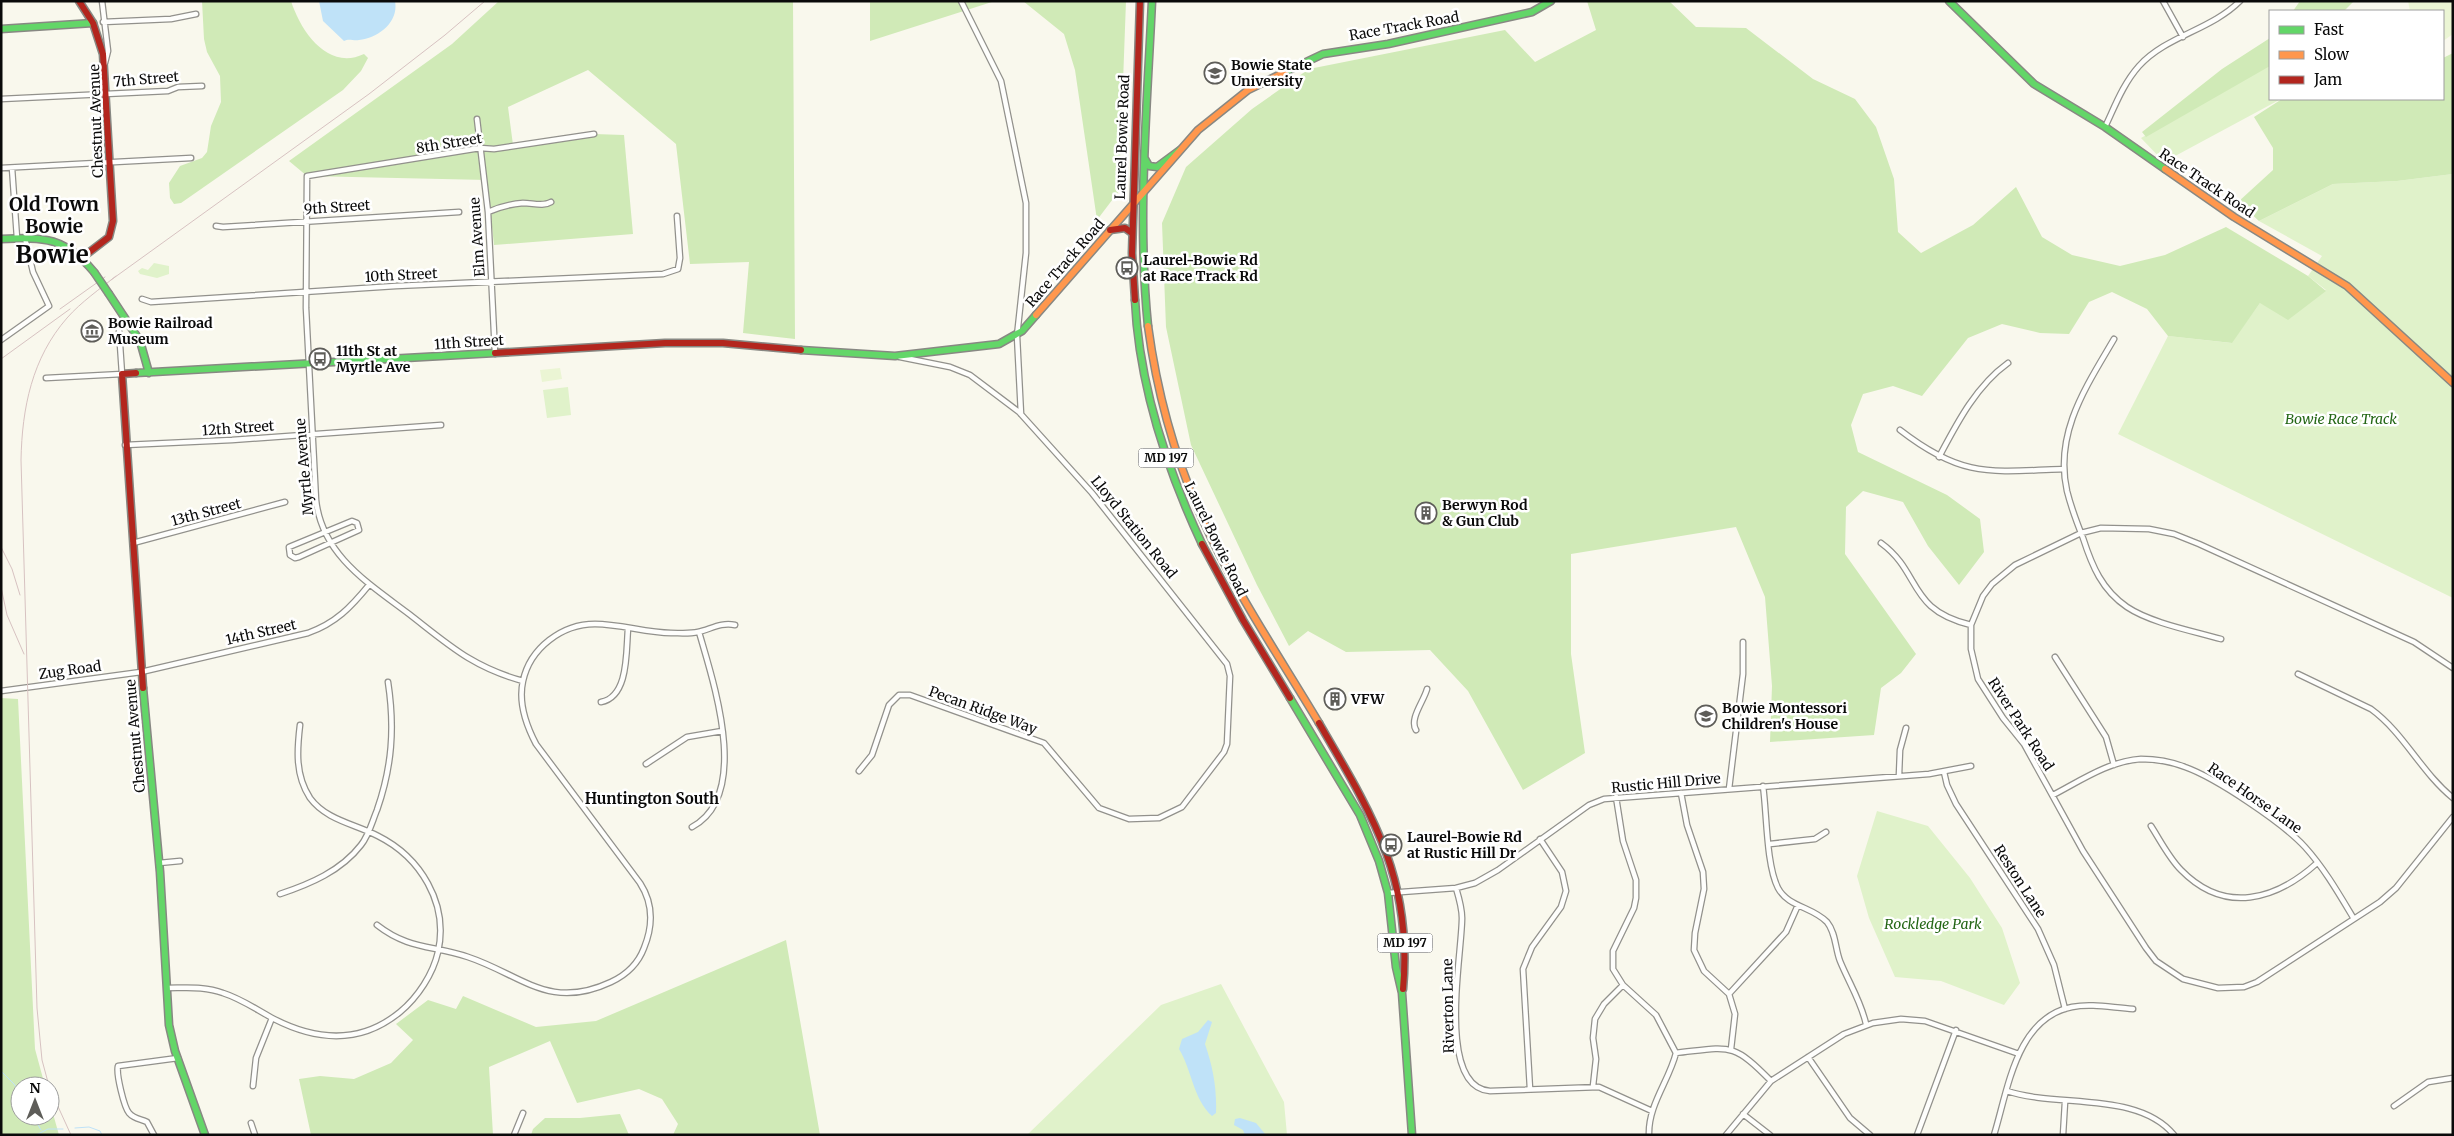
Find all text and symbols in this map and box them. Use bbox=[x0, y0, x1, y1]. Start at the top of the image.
street label: Race Track Road bbox=[1348, 7, 1461, 45]
legend bbox=[2269, 10, 2444, 100]
text: Fast bbox=[2314, 20, 2344, 39]
text: Slow bbox=[2314, 45, 2349, 64]
place label: Bowie State University bbox=[1231, 56, 1312, 90]
school or university icon: Bowie State University bbox=[1203, 61, 1227, 85]
street label: Chestnut Avenue bbox=[85, 64, 107, 178]
street label: 7th Street bbox=[112, 67, 180, 91]
text: Jam bbox=[2313, 70, 2342, 89]
street label: Laurel Bowie Road bbox=[1111, 74, 1133, 200]
street label: 8th Street bbox=[415, 129, 484, 157]
street label: Race Track Road bbox=[2156, 144, 2259, 222]
district label: Old Town Bowie bbox=[9, 192, 99, 238]
street label: 9th Street bbox=[303, 196, 371, 218]
street label: Elm Avenue bbox=[465, 197, 489, 277]
street label: Race Track Road bbox=[1022, 215, 1109, 311]
district label: Bowie bbox=[15, 239, 89, 270]
place label: Laurel-Bowie Rd at Race Track Rd bbox=[1143, 251, 1258, 285]
bus stop icon: Laurel-Bowie Rd at Race Track Rd bbox=[1115, 256, 1139, 280]
street label: 10th Street bbox=[364, 264, 438, 286]
place label: Bowie Railroad Museum bbox=[108, 314, 213, 348]
museum icon: Bowie Railroad Museum bbox=[80, 319, 104, 343]
street label: 11th Street bbox=[434, 331, 505, 353]
place label: 11th St at Myrtle Ave bbox=[336, 342, 411, 376]
bus stop icon: 11th St at Myrtle Ave bbox=[308, 347, 332, 371]
park label: Bowie Race Track bbox=[2285, 410, 2397, 428]
street label: 12th Street bbox=[201, 416, 275, 440]
street label: Myrtle Avenue bbox=[291, 418, 317, 516]
road number: MD 197 bbox=[1138, 448, 1194, 468]
street label: Lloyd Station Road bbox=[1087, 472, 1181, 582]
street label: Laurel Bowie Road bbox=[1181, 479, 1252, 600]
street label: 13th Street bbox=[169, 494, 244, 530]
place label: Berwyn Rod & Gun Club bbox=[1442, 496, 1528, 530]
building icon: Berwyn Rod & Gun Club bbox=[1414, 501, 1438, 525]
street label: 14th Street bbox=[224, 615, 299, 649]
street label: Zug Road bbox=[38, 657, 103, 683]
street label: River Park Road bbox=[1984, 674, 2058, 774]
street label: Chestnut Avenue bbox=[121, 679, 149, 793]
street label: Pecan Ridge Way bbox=[926, 682, 1040, 738]
building icon: VFW bbox=[1323, 687, 1347, 711]
place label: VFW bbox=[1350, 690, 1385, 708]
place label: Bowie Montessori Children's House bbox=[1722, 699, 1847, 733]
school or university icon: Bowie Montessori Children's House bbox=[1694, 704, 1718, 728]
street label: Race Horse Lane bbox=[2204, 759, 2306, 837]
street label: Rustic Hill Drive bbox=[1611, 769, 1721, 797]
district label: Huntington South bbox=[585, 789, 719, 808]
place label: Laurel-Bowie Rd at Rustic Hill Dr bbox=[1407, 828, 1522, 862]
bus stop icon: Laurel-Bowie Rd at Rustic Hill Dr bbox=[1379, 833, 1403, 857]
street label: Reston Lane bbox=[1990, 841, 2050, 921]
park label: Rockledge Park bbox=[1884, 915, 1982, 933]
road number: MD 197 bbox=[1378, 934, 1432, 952]
street label: Riverton Lane bbox=[1438, 958, 1458, 1054]
north arrow bbox=[10, 1076, 60, 1126]
text: N bbox=[29, 1079, 41, 1097]

